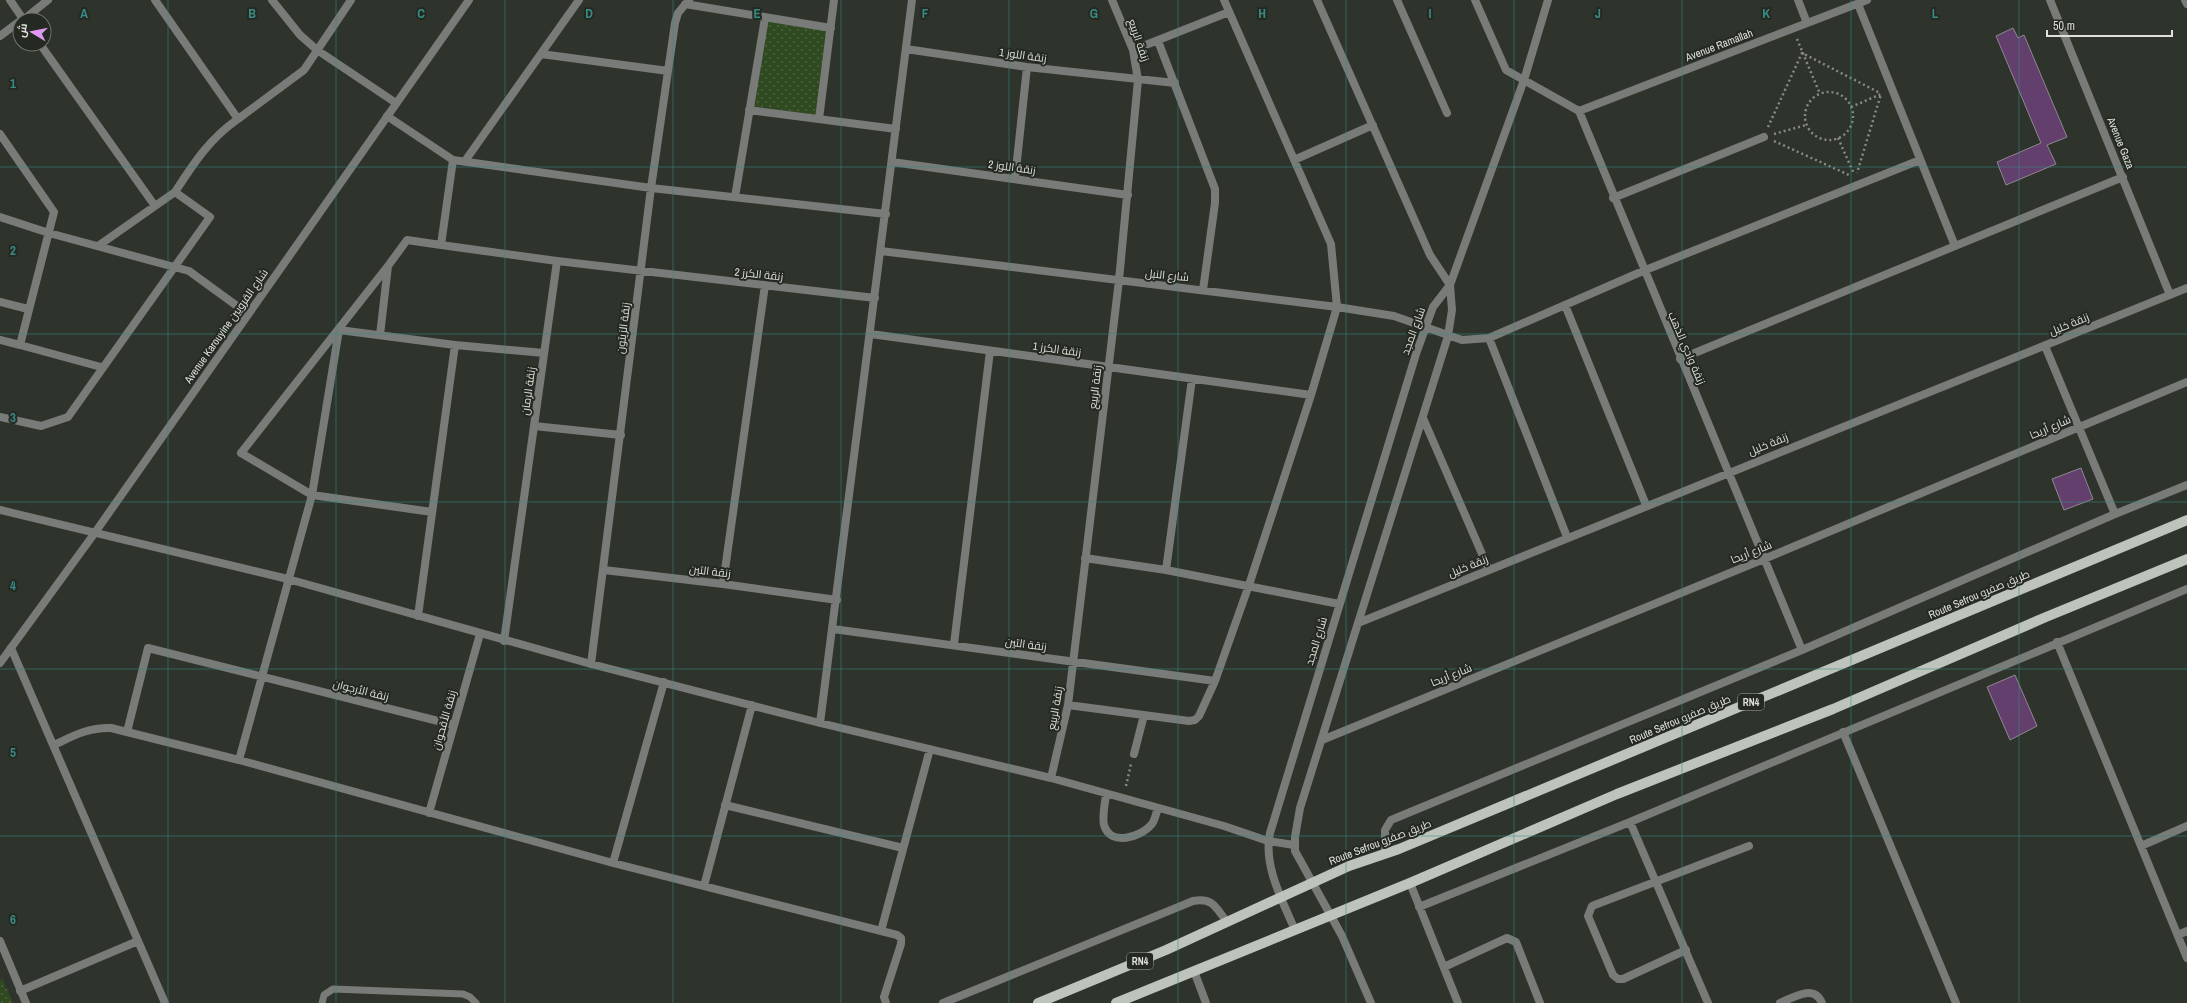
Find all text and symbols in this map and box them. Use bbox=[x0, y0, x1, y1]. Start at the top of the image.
text: A bbox=[80, 5, 88, 22]
text: B bbox=[248, 5, 256, 22]
text: C bbox=[417, 5, 425, 22]
text: D bbox=[585, 5, 593, 22]
text: E bbox=[753, 5, 761, 22]
text: F bbox=[922, 5, 929, 22]
text: G bbox=[1090, 5, 1098, 22]
text: H bbox=[1258, 5, 1266, 22]
text: I bbox=[1429, 5, 1432, 22]
text: J bbox=[1595, 5, 1601, 22]
text: K bbox=[1762, 5, 1770, 22]
text: L bbox=[1932, 5, 1939, 22]
north arrow bbox=[12, 12, 52, 52]
scale bar bbox=[2047, 12, 2172, 38]
street label: زنقة الربيع bbox=[1124, 17, 1153, 64]
text: 50 m bbox=[2053, 18, 2075, 34]
text: ش bbox=[14, 22, 30, 38]
street label: Avenue Ramallah bbox=[1682, 26, 1755, 65]
street label: زنقة اللوز 1 bbox=[998, 45, 1048, 65]
text: 1 bbox=[10, 75, 16, 92]
street label: Avenue Gaza bbox=[2104, 114, 2138, 171]
street label: زنقة اللوز 2 bbox=[987, 157, 1037, 177]
text: 2 bbox=[10, 242, 16, 259]
street label: زنقة الكرز 2 bbox=[734, 264, 784, 284]
street label: Avenue Karouyine شارع القرويين bbox=[181, 266, 272, 387]
street label: شارع النبل bbox=[1144, 266, 1190, 285]
street label: زنقة الزيتون bbox=[613, 301, 633, 355]
street label: شارع المجد bbox=[1398, 305, 1429, 357]
street label: زنقة وادي الذهب bbox=[1663, 309, 1709, 387]
street label: زنقة خليل bbox=[2047, 310, 2091, 338]
street label: زنقة الكرز 1 bbox=[1032, 339, 1082, 359]
street label: زنقة الربيع bbox=[1085, 364, 1106, 410]
street label: زنقة الرمان bbox=[518, 366, 538, 416]
text: 3 bbox=[10, 409, 16, 426]
street label: شارع أريحا bbox=[2027, 412, 2073, 443]
street label: زنقة خليل bbox=[1746, 430, 1790, 458]
street label: شارع أريحا bbox=[1728, 537, 1774, 568]
street label: زنقة خليل bbox=[1446, 552, 1490, 580]
street label: زنقة التين bbox=[688, 562, 732, 581]
street label: Route Sefrou طريق صفرو bbox=[1926, 566, 2032, 622]
text: 4 bbox=[10, 577, 16, 594]
street label: شارع المجد bbox=[1302, 615, 1331, 667]
street label: زنقة التين bbox=[1004, 634, 1048, 654]
street label: شارع أريحا bbox=[1428, 660, 1474, 691]
street label: زنقة الأرجوان bbox=[331, 676, 391, 704]
street label: زنقة الربيع bbox=[1044, 685, 1067, 731]
street label: زنقة الأقحوان bbox=[429, 688, 459, 752]
street label: Route Sefrou طريق صفرو bbox=[1627, 691, 1733, 747]
road number: RN4 bbox=[1738, 694, 1764, 710]
text: 5 bbox=[10, 744, 16, 761]
street label: Route Sefrou طريق صفرو bbox=[1327, 816, 1433, 868]
text: 6 bbox=[10, 911, 16, 928]
road number: RN4 bbox=[1127, 953, 1153, 969]

